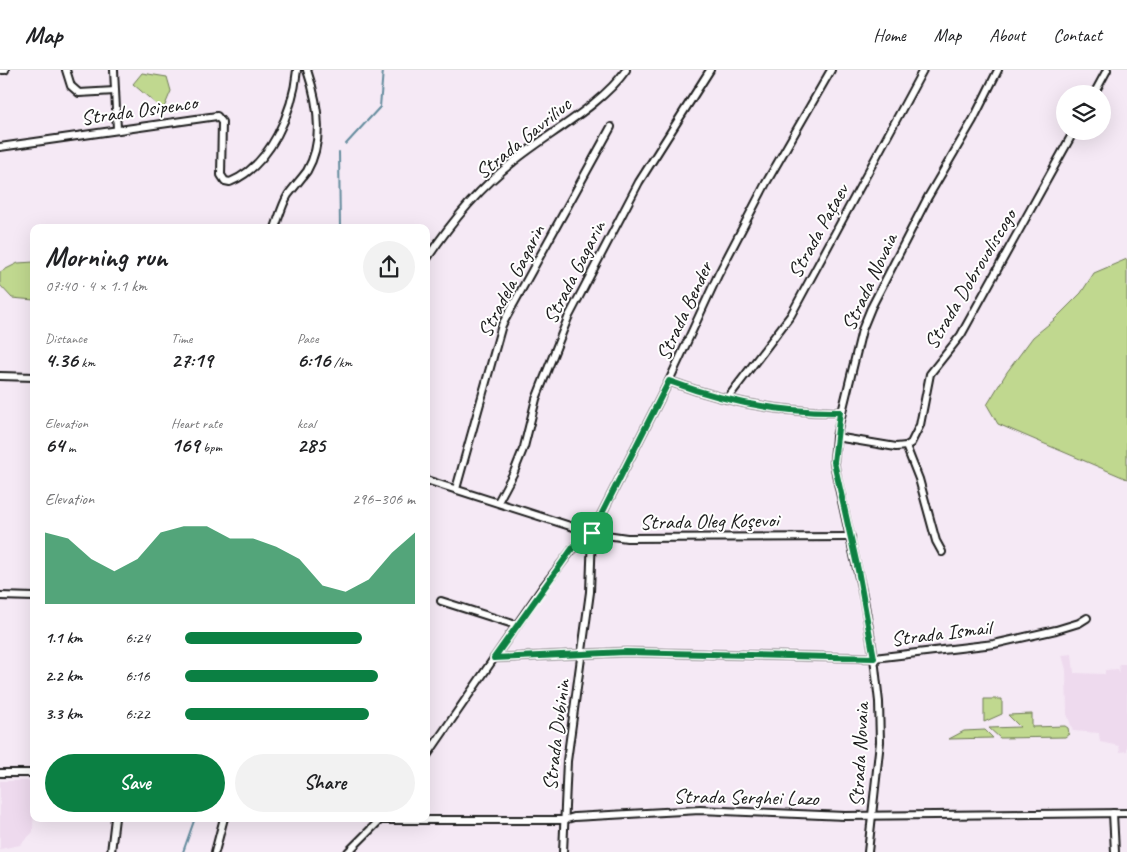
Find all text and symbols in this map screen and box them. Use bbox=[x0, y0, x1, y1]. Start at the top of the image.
text: Map bbox=[25, 20, 62, 50]
text: Home bbox=[873, 24, 906, 46]
text: Map bbox=[934, 24, 961, 46]
text: About bbox=[989, 24, 1025, 46]
text: Contact bbox=[1053, 24, 1102, 46]
map controls bbox=[1056, 85, 1111, 140]
button: layers bbox=[1056, 85, 1111, 140]
street label: Strada Osipenco bbox=[79, 89, 201, 131]
street label: Strada Gavriliuc bbox=[470, 90, 577, 185]
street label: Strada Pațaev bbox=[782, 178, 855, 283]
street label: Strada Dobrovoliscogo bbox=[918, 202, 1023, 354]
street label: Strada Gagarin bbox=[537, 215, 612, 328]
street label: Stradela Gagarin bbox=[472, 220, 551, 342]
street label: Strada Novaia bbox=[835, 227, 904, 335]
text: Morning run bbox=[45, 239, 167, 274]
button: share bbox=[363, 241, 415, 293]
street label: Strada Bender bbox=[650, 256, 719, 364]
text: 07:40 · 4 × 1.1 km bbox=[45, 276, 147, 296]
text: Distance bbox=[45, 330, 87, 347]
text: Time bbox=[171, 330, 192, 347]
text: Pace bbox=[297, 330, 319, 347]
text: 4.36 bbox=[45, 347, 78, 373]
text: 27:19 bbox=[171, 347, 213, 373]
text: 6:16 bbox=[297, 347, 330, 373]
text: km bbox=[78, 354, 95, 371]
text: /km bbox=[330, 354, 352, 371]
text: Elevation bbox=[45, 415, 88, 432]
text: Heart rate bbox=[171, 415, 222, 432]
text: kcal bbox=[297, 415, 316, 432]
text: 64 bbox=[45, 432, 64, 458]
text: 169 bbox=[171, 432, 200, 458]
text: 285 bbox=[297, 432, 325, 458]
text: m bbox=[64, 439, 76, 456]
text: bpm bbox=[200, 439, 222, 456]
text: Elevation bbox=[45, 489, 94, 509]
text: 296–306 m bbox=[352, 489, 415, 509]
street label: Strada Oleg Koşevoi bbox=[639, 507, 782, 535]
pin bbox=[571, 512, 613, 554]
icon: arrive bbox=[578, 519, 606, 547]
street label: Strada Ismail bbox=[890, 614, 996, 652]
text: 1.1 km bbox=[45, 628, 82, 648]
text: 6:24 bbox=[125, 628, 150, 648]
text: 2.2 km bbox=[45, 666, 82, 686]
text: 6:16 bbox=[125, 666, 150, 686]
street label: Strada Dubinin bbox=[536, 676, 576, 792]
street label: Strada Novaia bbox=[843, 700, 875, 808]
text: 3.3 km bbox=[45, 704, 82, 724]
text: 6:22 bbox=[125, 704, 150, 724]
button: Save bbox=[45, 754, 225, 812]
button: Share bbox=[235, 754, 415, 812]
street label: Strada Serghei Lazo bbox=[673, 783, 820, 811]

